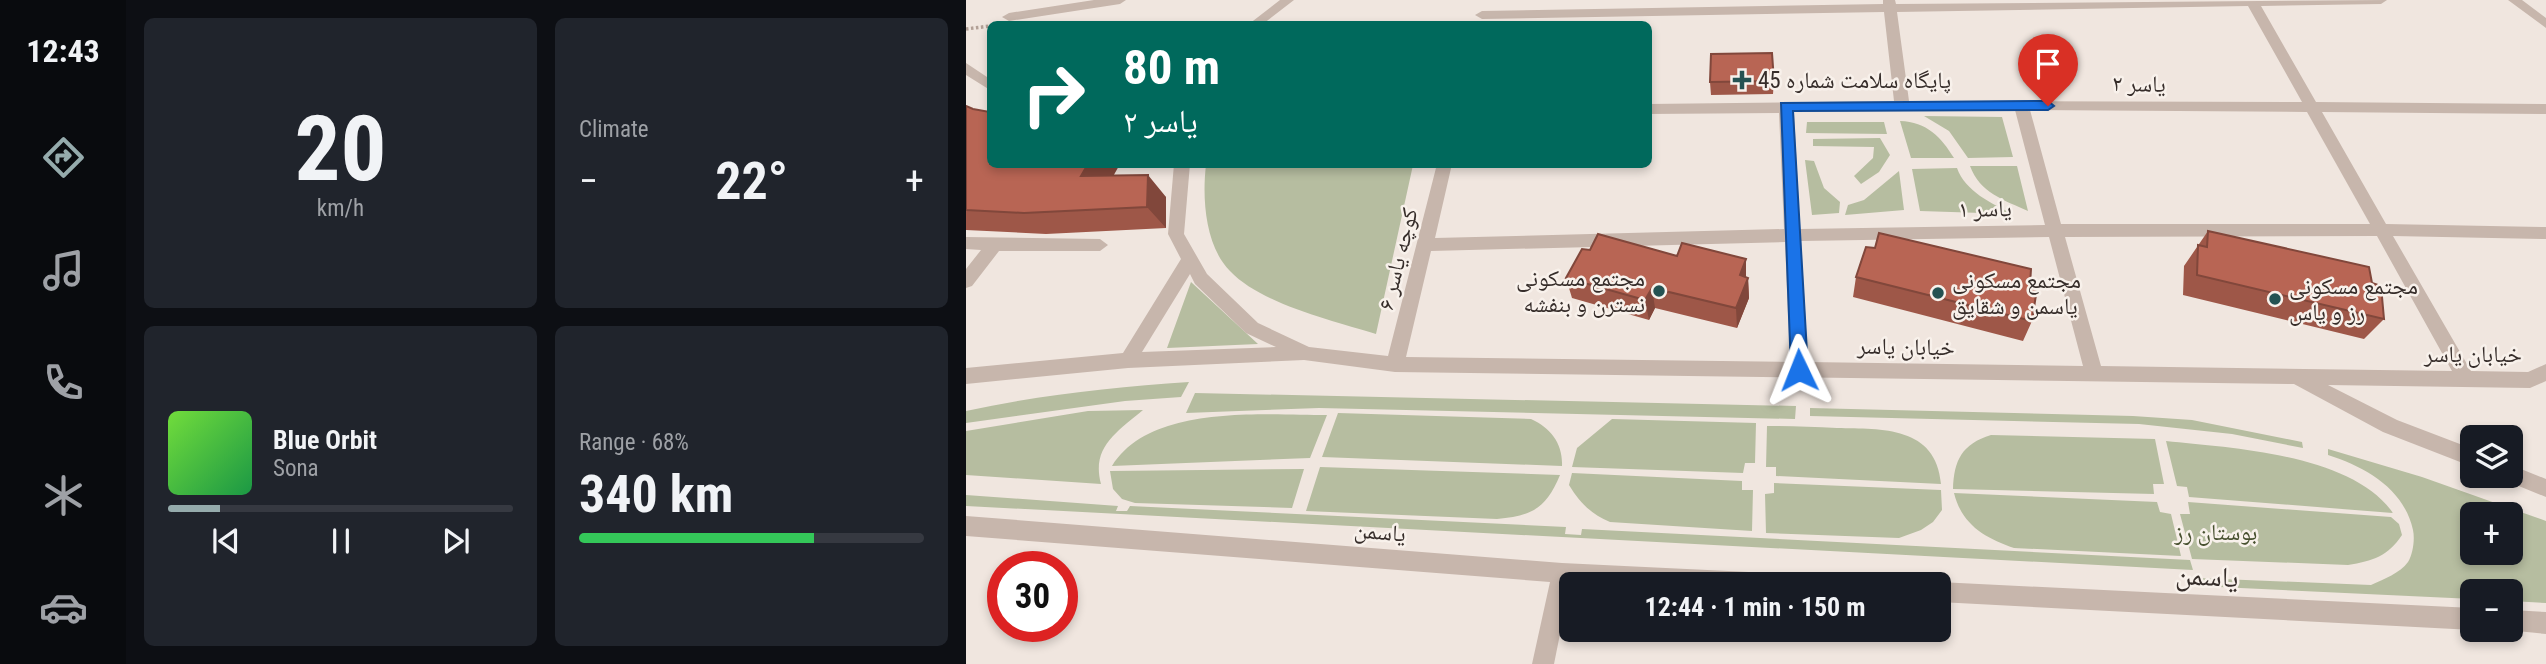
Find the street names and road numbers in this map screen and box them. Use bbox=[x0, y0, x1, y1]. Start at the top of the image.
street label: یاسر ۲ bbox=[2112, 70, 2166, 98]
street label: یاسر ۱ bbox=[1958, 195, 2012, 223]
street label: کوچه یاسر ۶ bbox=[1372, 205, 1424, 313]
street label: خیابان یاسر bbox=[1856, 333, 1955, 361]
street label: خیابان یاسر bbox=[2423, 341, 2522, 368]
street label: یاسمن bbox=[1353, 516, 1407, 548]
street label: یاسمن bbox=[2175, 558, 2239, 595]

